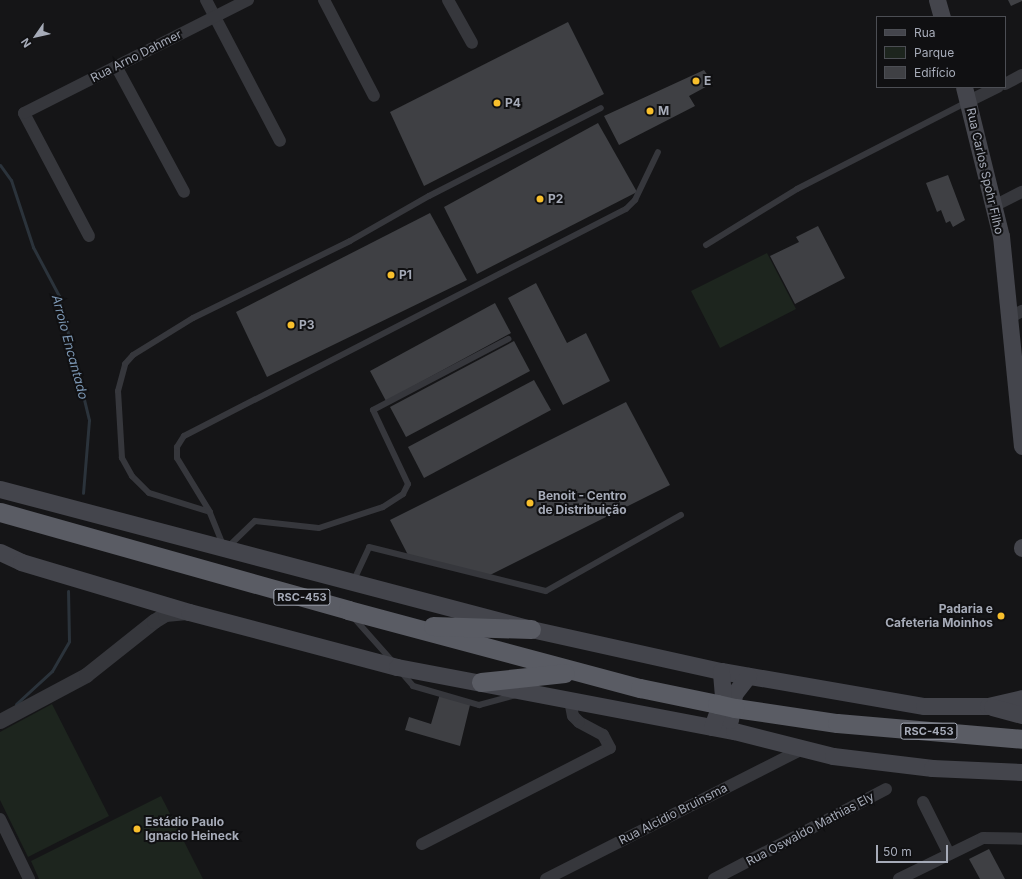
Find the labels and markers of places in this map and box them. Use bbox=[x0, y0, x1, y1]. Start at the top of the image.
place label: E bbox=[704, 74, 711, 88]
marker: E bbox=[691, 76, 701, 86]
place label: P4 bbox=[505, 96, 521, 110]
marker: P4 bbox=[492, 98, 502, 108]
place label: M bbox=[658, 104, 669, 118]
marker: M bbox=[645, 106, 655, 116]
place label: P2 bbox=[548, 192, 563, 206]
marker: P2 bbox=[535, 194, 545, 204]
place label: P1 bbox=[399, 268, 412, 282]
marker: P1 bbox=[386, 270, 396, 280]
place label: P3 bbox=[299, 318, 315, 332]
marker: P3 bbox=[286, 320, 296, 330]
place label: Benoit - Centro de Distribuição bbox=[538, 489, 627, 517]
marker: Benoit - Centro de Distribuição bbox=[525, 498, 535, 508]
place label: Padaria e Cafeteria Moinhos bbox=[885, 602, 993, 630]
marker: Padaria e Cafeteria Moinhos bbox=[996, 611, 1006, 621]
place label: Estádio Paulo Ignacio Heineck bbox=[145, 815, 239, 843]
marker: Estádio Paulo Ignacio Heineck bbox=[132, 824, 142, 834]

